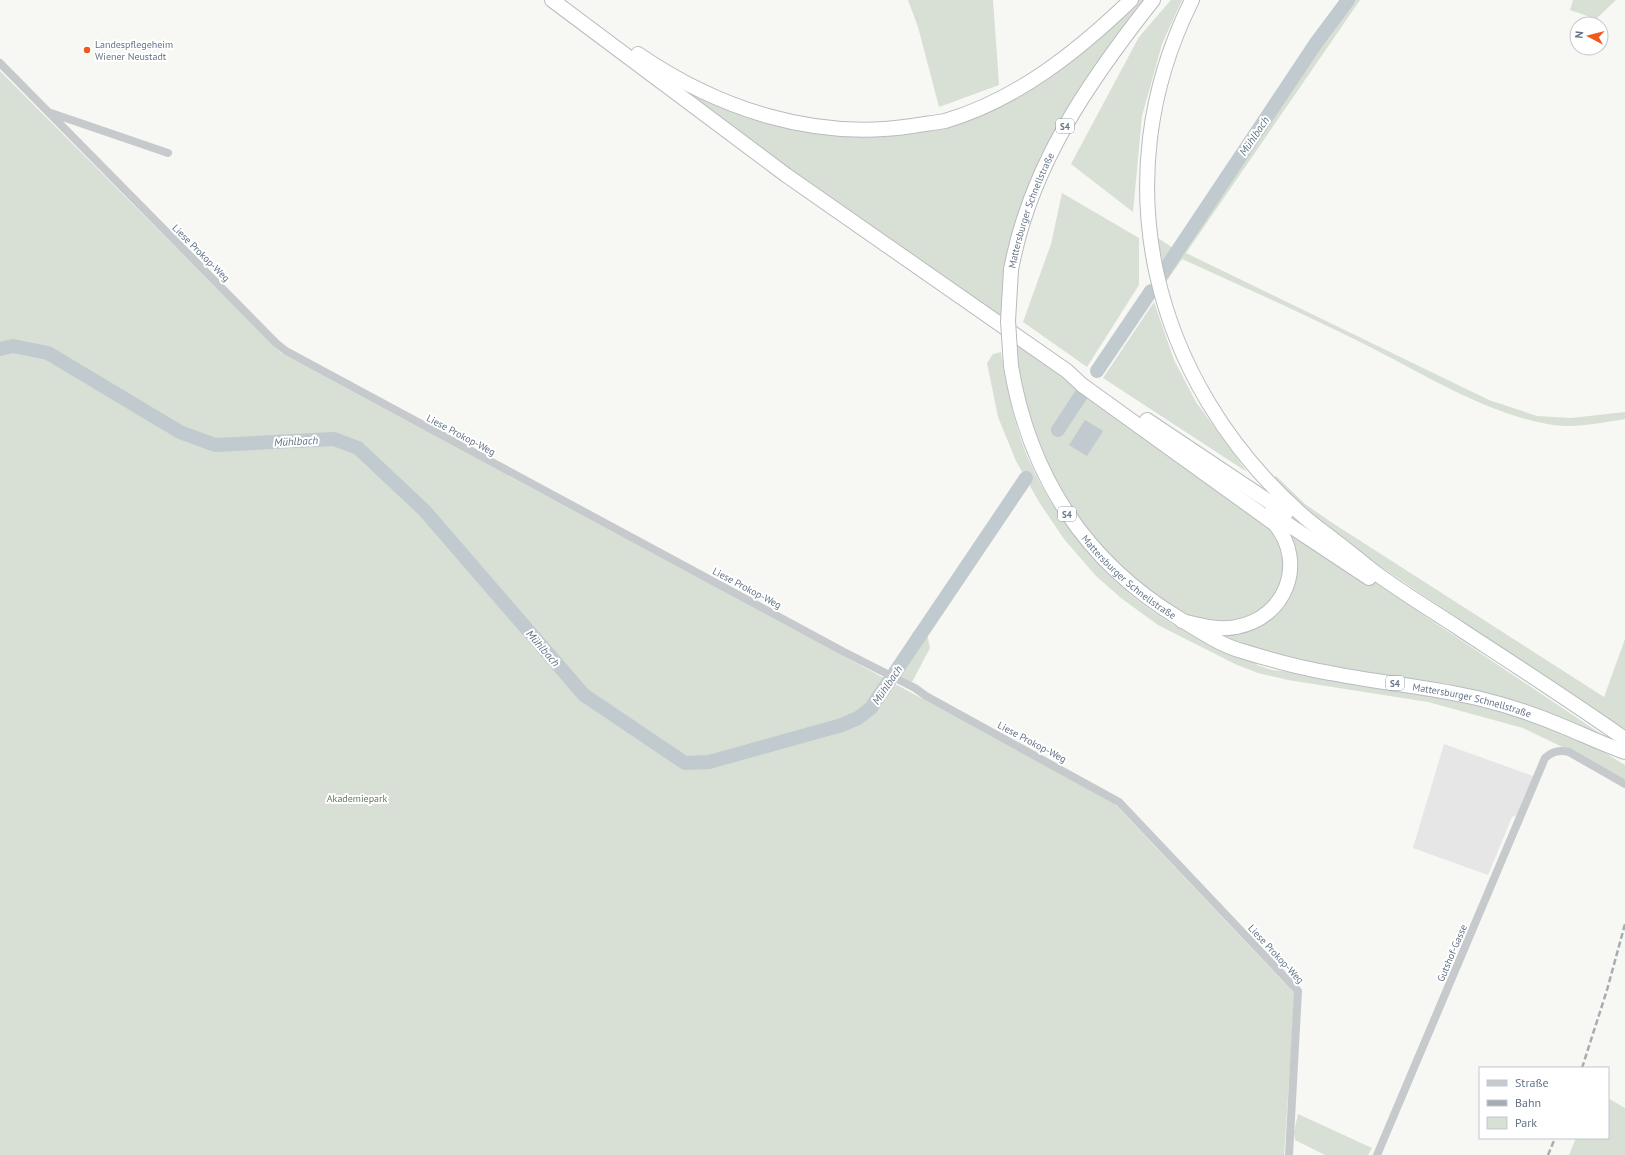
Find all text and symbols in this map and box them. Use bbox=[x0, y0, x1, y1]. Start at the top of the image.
north arrow bbox=[1569, 16, 1609, 56]
text: N bbox=[1572, 30, 1586, 39]
place label: Landespflegeheim Wiener Neustadt bbox=[95, 38, 173, 63]
marker: Landespflegeheim Wiener Neustadt bbox=[82, 45, 92, 55]
water label: Mühlbach bbox=[1236, 114, 1272, 158]
road number: S4 bbox=[1056, 119, 1074, 133]
street label: Mattersburger Schnellstraße bbox=[1005, 150, 1057, 269]
street label: Liese Prokop-Weg bbox=[169, 221, 233, 285]
street label: Liese Prokop-Weg bbox=[424, 411, 498, 459]
water label: Mühlbach bbox=[274, 433, 319, 449]
road number: S4 bbox=[1058, 507, 1076, 521]
street label: Mattersburger Schnellstraße bbox=[1079, 532, 1179, 622]
street label: Liese Prokop-Weg bbox=[710, 564, 784, 612]
water label: Mühlbach bbox=[523, 627, 563, 669]
water label: Mühlbach bbox=[869, 663, 905, 707]
road number: S4 bbox=[1386, 676, 1404, 690]
street label: Mattersburger Schnellstraße bbox=[1412, 680, 1533, 720]
street label: Liese Prokop-Weg bbox=[995, 718, 1069, 766]
park label: Akademiepark bbox=[327, 792, 387, 805]
street label: Liese Prokop-Weg bbox=[1245, 922, 1307, 986]
street label: Gutshof-Gasse bbox=[1434, 922, 1470, 984]
legend bbox=[1479, 1067, 1609, 1139]
text: Straße bbox=[1515, 1075, 1549, 1090]
text: Bahn bbox=[1515, 1095, 1541, 1110]
text: Park bbox=[1515, 1115, 1537, 1130]

